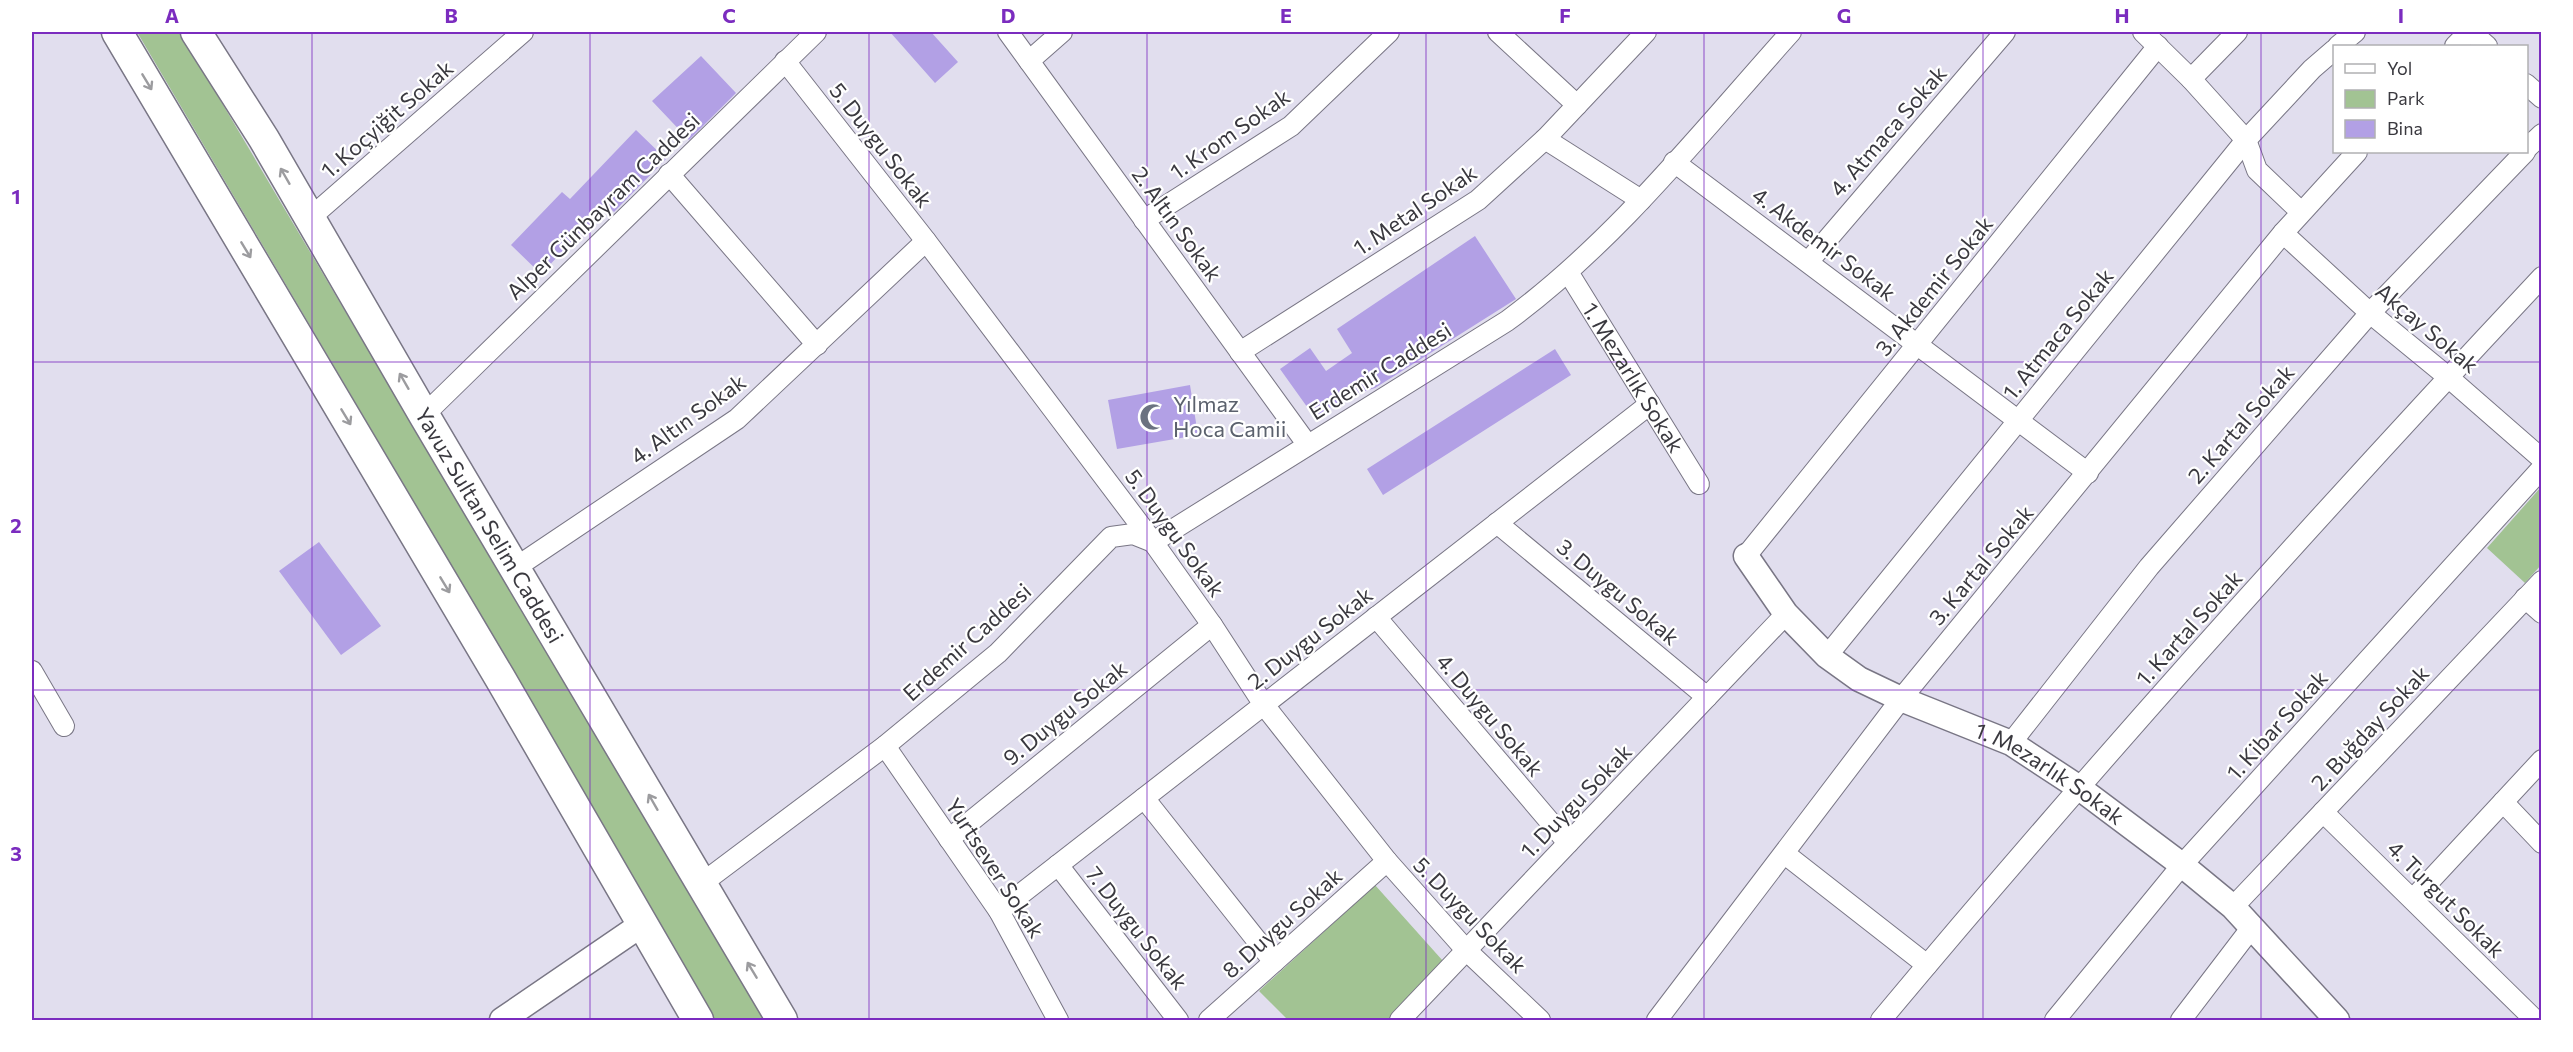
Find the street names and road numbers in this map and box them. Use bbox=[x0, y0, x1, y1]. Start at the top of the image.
street label: 1. Koçyiğit Sokak bbox=[315, 54, 458, 183]
street label: 4. Atmaca Sokak bbox=[1823, 60, 1952, 202]
street label: 5. Duygu Sokak bbox=[824, 77, 939, 213]
street label: 1. Krom Sokak bbox=[1165, 82, 1295, 185]
street label: Alper Günbayram Caddesi bbox=[501, 106, 705, 305]
street label: 1. Metal Sokak bbox=[1348, 158, 1482, 261]
street label: 2. Altın Sokak bbox=[1127, 161, 1228, 286]
street label: 4. Akdemir Sokak bbox=[1747, 181, 1901, 306]
street label: 3. Akdemir Sokak bbox=[1869, 210, 1998, 361]
street label: 1. Atmaca Sokak bbox=[1997, 263, 2119, 405]
street label: Akçay Sokak bbox=[2370, 277, 2484, 378]
street label: 1. Mezarlık Sokak bbox=[1577, 297, 1690, 457]
street label: Erdemir Caddesi bbox=[1304, 316, 1456, 425]
street label: 2. Kartal Sokak bbox=[2182, 359, 2300, 489]
street label: 4. Altın Sokak bbox=[625, 368, 751, 470]
street label: Yavuz Sultan Selim Caddesi bbox=[410, 403, 570, 648]
street label: 5. Duygu Sokak bbox=[1120, 464, 1231, 602]
street label: 3. Kartal Sokak bbox=[1923, 499, 2039, 630]
street label: 3. Duygu Sokak bbox=[1552, 533, 1685, 651]
street label: 1. Kartal Sokak bbox=[2130, 564, 2247, 691]
street label: Erdemir Caddesi bbox=[897, 577, 1036, 706]
street label: 2. Duygu Sokak bbox=[1242, 580, 1378, 695]
street label: 4. Duygu Sokak bbox=[1431, 648, 1550, 782]
street label: 9. Duygu Sokak bbox=[997, 654, 1132, 771]
street label: 2. Buğday Sokak bbox=[2305, 660, 2434, 796]
street label: 1. Kibar Sokak bbox=[2220, 664, 2333, 785]
street label: 1. Mezarlık Sokak bbox=[1972, 716, 2130, 830]
street label: 1. Duygu Sokak bbox=[1514, 738, 1637, 863]
street label: Yurtsever Sokak bbox=[940, 793, 1051, 943]
street label: 4. Turgut Sokak bbox=[2382, 834, 2511, 963]
street label: 5. Duygu Sokak bbox=[1408, 851, 1533, 978]
street label: 7. Duygu Sokak bbox=[1081, 861, 1194, 995]
street label: 8. Duygu Sokak bbox=[1216, 862, 1347, 983]

